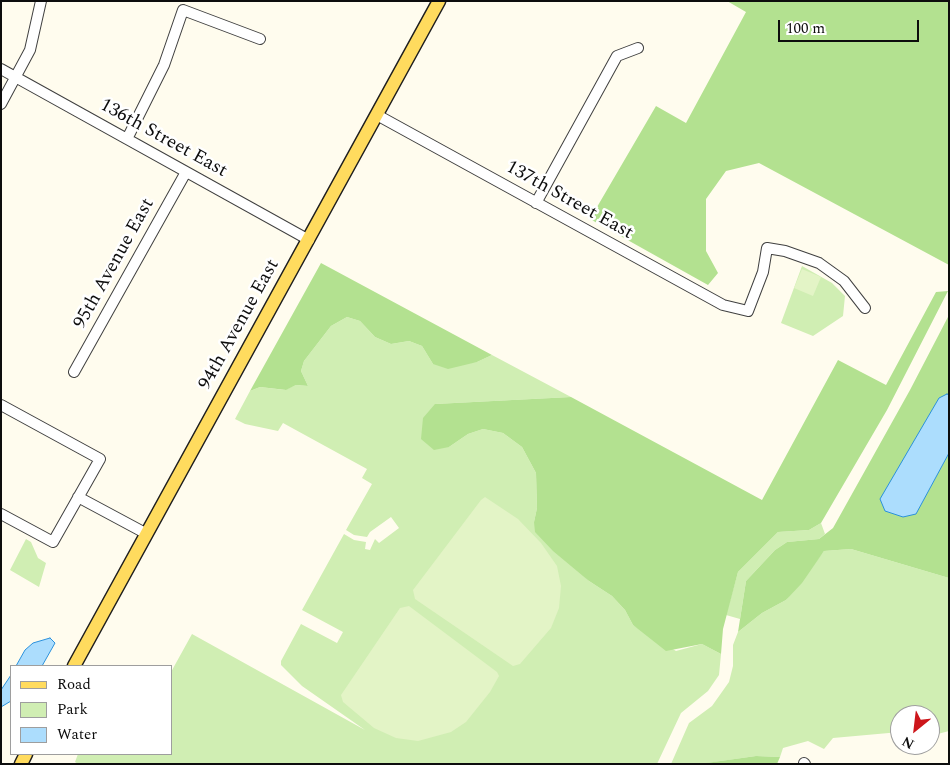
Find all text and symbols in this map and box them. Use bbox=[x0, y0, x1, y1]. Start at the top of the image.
scale bar bbox=[780, 10, 921, 42]
text: 100 m bbox=[786, 17, 825, 40]
street label: 136th Street East bbox=[95, 95, 231, 183]
street label: 137th Street East bbox=[501, 157, 637, 245]
street label: 95th Avenue East bbox=[70, 195, 160, 333]
street label: 94th Avenue East bbox=[195, 256, 285, 394]
legend bbox=[10, 665, 172, 755]
text: Road bbox=[57, 673, 91, 696]
text: Park bbox=[57, 698, 88, 721]
north arrow bbox=[890, 705, 940, 755]
text: Water bbox=[57, 723, 97, 746]
text: N bbox=[898, 731, 918, 755]

